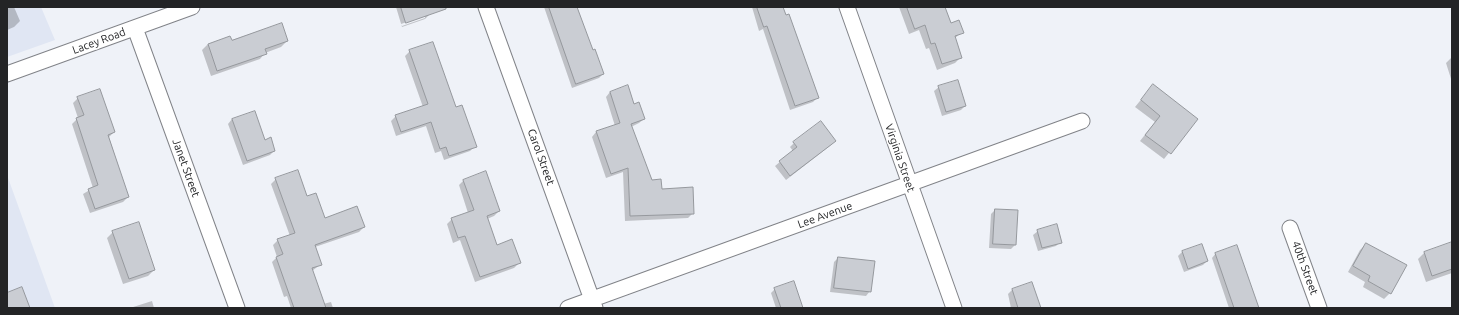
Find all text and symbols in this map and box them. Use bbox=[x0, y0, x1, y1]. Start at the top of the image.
street label: Lacey Road bbox=[71, 25, 127, 57]
street label: Virginia Street bbox=[882, 122, 918, 194]
street label: Carol Street bbox=[525, 127, 557, 187]
street label: Janet Street bbox=[169, 137, 203, 199]
street label: Lee Avenue bbox=[796, 199, 854, 231]
street label: 40th Street bbox=[1289, 239, 1321, 297]

